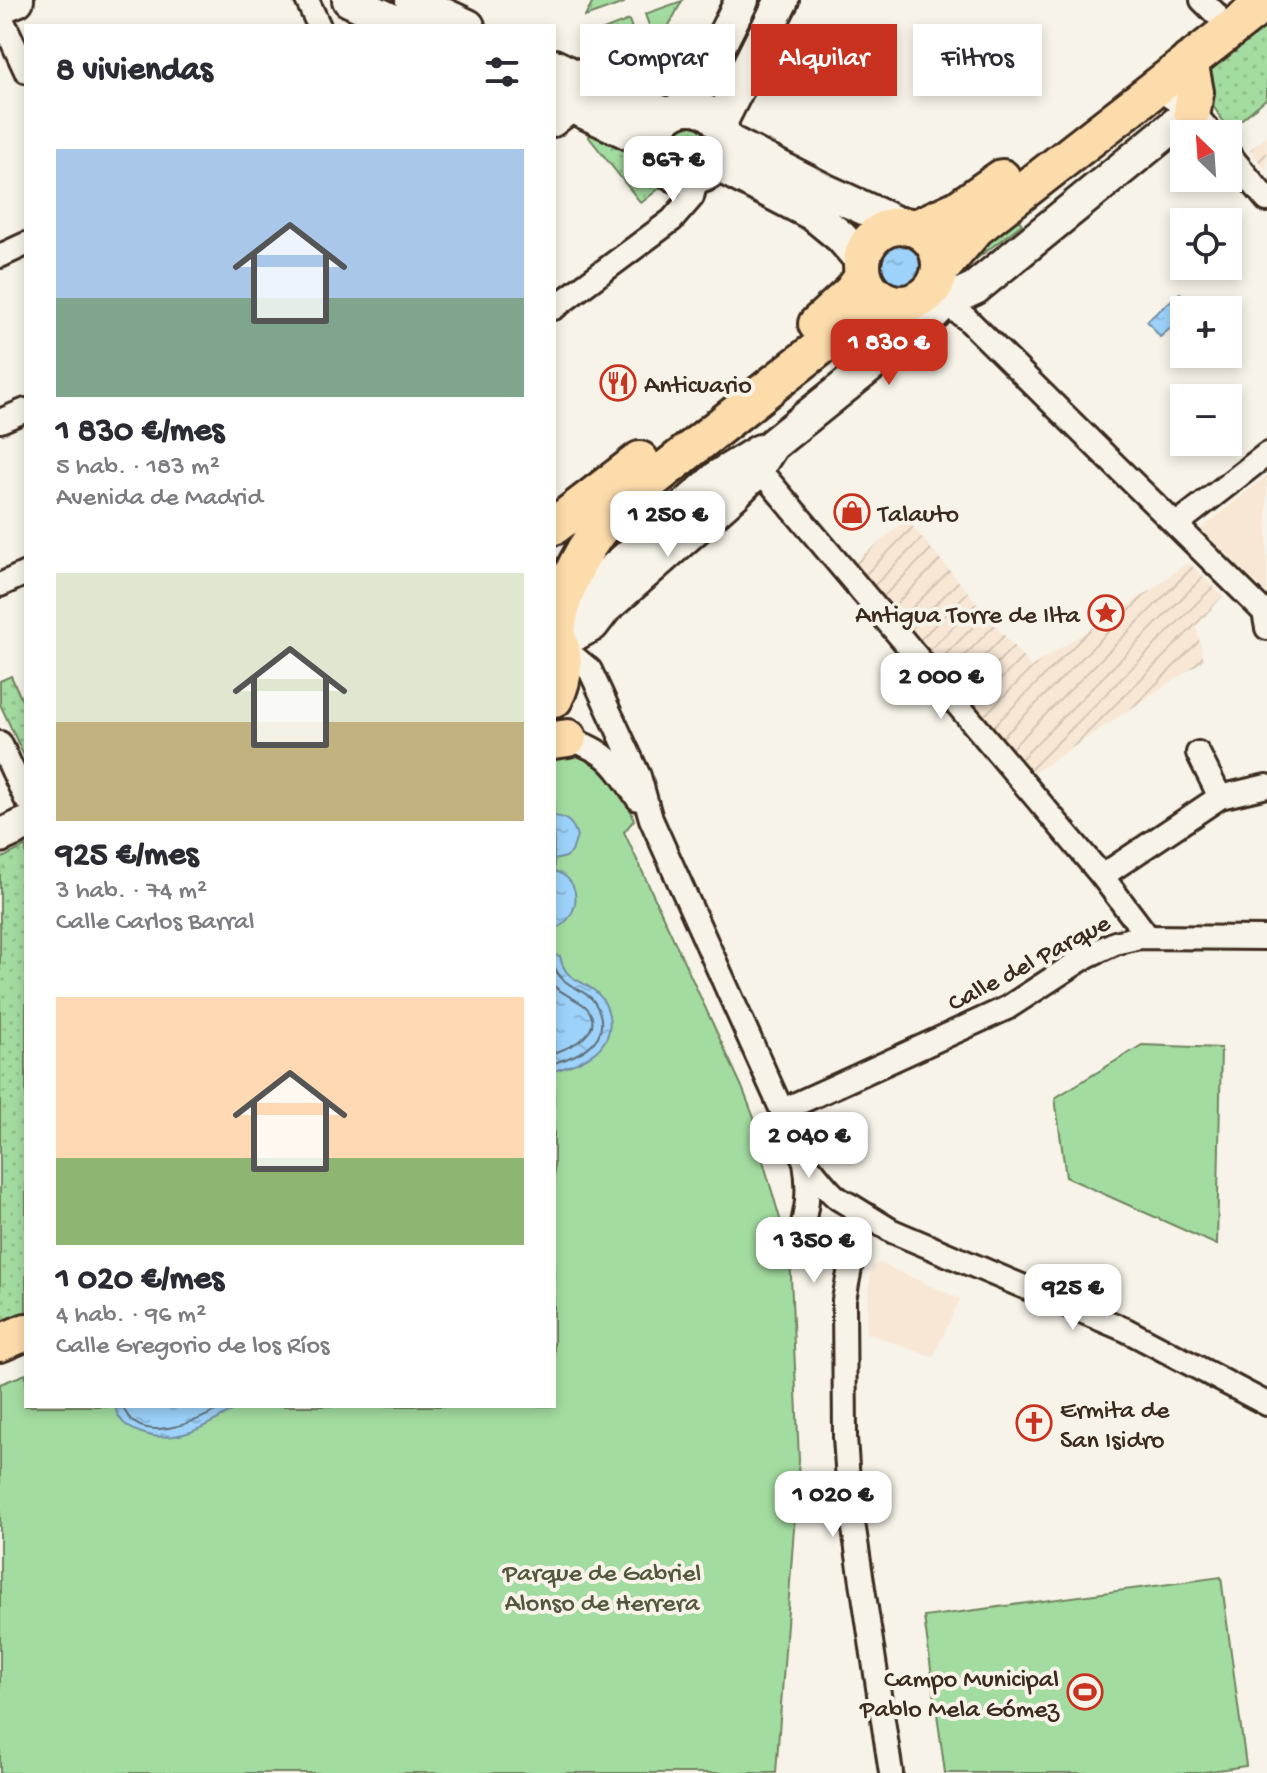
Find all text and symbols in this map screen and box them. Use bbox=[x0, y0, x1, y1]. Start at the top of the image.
chip: Comprar bbox=[580, 24, 735, 96]
chip: Alquilar bbox=[751, 24, 897, 96]
chip: Filtros bbox=[913, 24, 1042, 96]
icon: filters bbox=[480, 50, 524, 94]
text: 8 viviendas bbox=[56, 52, 212, 92]
north arrow bbox=[1170, 120, 1242, 192]
map controls bbox=[1170, 120, 1242, 456]
pin: 867 € bbox=[617, 136, 729, 204]
text: 867 € bbox=[642, 146, 704, 177]
icon: home bbox=[218, 201, 362, 345]
button: locate bbox=[1170, 208, 1242, 280]
button: + bbox=[1170, 296, 1242, 368]
pin: 1 830 € bbox=[815, 319, 963, 387]
text: 1 830 € bbox=[849, 329, 929, 360]
restaurant icon: Anticuario bbox=[599, 364, 637, 402]
place label: Anticuario bbox=[644, 372, 752, 403]
button: − bbox=[1170, 384, 1242, 456]
text: 1 830 €/mes bbox=[56, 413, 224, 453]
text: 5 hab. · 183 m² bbox=[56, 453, 220, 484]
text: Avenida de Madrid bbox=[56, 484, 263, 515]
pin: 1 250 € bbox=[594, 491, 742, 559]
shop icon: Talauto bbox=[833, 493, 871, 531]
text: 1 250 € bbox=[628, 501, 708, 532]
place label: Talauto bbox=[876, 501, 959, 532]
place icon: Antigua Torre de Ilta bbox=[1087, 594, 1125, 632]
place label: Antigua Torre de Ilta bbox=[855, 602, 1082, 633]
icon: home bbox=[218, 625, 362, 769]
pin: 2 000 € bbox=[867, 653, 1015, 721]
text: 2 000 € bbox=[899, 663, 983, 694]
text: 925 €/mes bbox=[56, 837, 198, 877]
text: 3 hab. · 74 m² bbox=[56, 877, 207, 908]
text: Calle Carlos Barral bbox=[56, 908, 255, 939]
street label: Calle del Parque bbox=[944, 909, 1117, 1021]
icon: home bbox=[218, 1049, 362, 1193]
pin: 2 040 € bbox=[735, 1112, 883, 1180]
text: 2 040 € bbox=[768, 1122, 850, 1153]
pin: 1 350 € bbox=[740, 1217, 888, 1285]
text: 1 350 € bbox=[774, 1227, 854, 1258]
text: 1 020 €/mes bbox=[56, 1261, 224, 1301]
pin: 925 € bbox=[1017, 1264, 1129, 1332]
text: 925 € bbox=[1042, 1274, 1104, 1305]
text: 4 hab. · 96 m² bbox=[56, 1301, 206, 1332]
text: Calle Gregorio de los Ríos bbox=[56, 1332, 329, 1363]
place label: Ermita de San Isidro bbox=[1060, 1397, 1170, 1458]
church icon: Ermita de San Isidro bbox=[1015, 1404, 1053, 1442]
pin: 1 020 € bbox=[759, 1471, 907, 1539]
text: 1 020 € bbox=[793, 1481, 873, 1512]
park label: Parque de Gabriel Alonso de Herrera bbox=[502, 1560, 701, 1621]
place label: Campo Municipal Pablo Mela Gómez bbox=[859, 1666, 1061, 1727]
sports icon: Campo Municipal Pablo Mela Gómez bbox=[1066, 1673, 1104, 1711]

